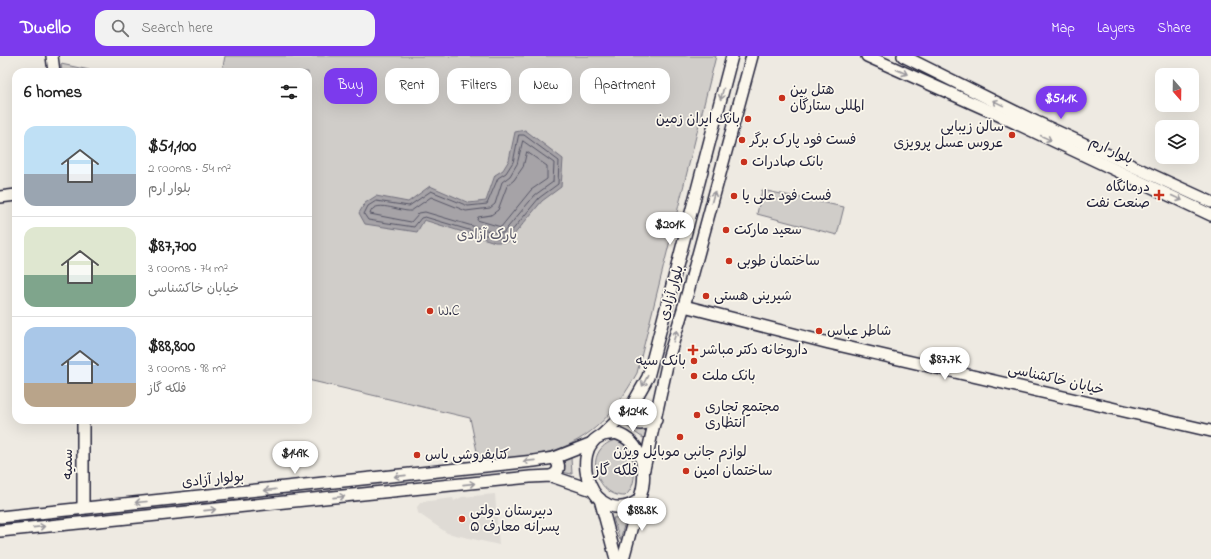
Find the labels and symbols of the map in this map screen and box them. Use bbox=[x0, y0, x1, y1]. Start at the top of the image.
north arrow bbox=[1155, 68, 1199, 112]
one-way arrow bbox=[896, 69, 908, 76]
place label: هتل بین المللی ستارگان bbox=[790, 80, 864, 117]
pin: $51.1K bbox=[1028, 86, 1094, 120]
one-way arrow bbox=[718, 87, 725, 100]
marker: هتل بین المللی ستارگان bbox=[777, 93, 787, 103]
one-way arrow bbox=[992, 99, 1004, 106]
place label: بانک ایران زمین bbox=[656, 109, 740, 130]
marker: بانک ایران زمین bbox=[743, 114, 753, 124]
place label: سالن زیبایی عروس عسل پرويزی bbox=[893, 117, 1004, 154]
place label: فست فود پارک برگر bbox=[749, 130, 856, 151]
marker: سالن زیبایی عروس عسل پرويزی bbox=[1007, 130, 1017, 140]
street label: بلوار ارم bbox=[1086, 132, 1136, 170]
marker: فست فود پارک برگر bbox=[737, 135, 747, 145]
one-way arrow bbox=[1040, 135, 1052, 142]
place label: بانک صادرات bbox=[752, 152, 824, 173]
marker: بانک صادرات bbox=[739, 157, 749, 167]
place label: درمانگاه صنعت نفت bbox=[1086, 177, 1150, 214]
place label: فست فود علی یا bbox=[742, 186, 832, 207]
marker: درمانگاه صنعت نفت bbox=[1153, 189, 1165, 201]
one-way arrow bbox=[710, 190, 717, 203]
marker: فست فود علی یا bbox=[729, 191, 739, 201]
one-way arrow bbox=[1170, 195, 1182, 202]
pin: $201K bbox=[642, 212, 698, 246]
place label: سعید مارکت bbox=[734, 220, 802, 241]
park label: پارک آزادی bbox=[457, 225, 517, 246]
marker: سعید مارکت bbox=[721, 225, 731, 235]
place label: ساختمان طوبی bbox=[737, 251, 820, 272]
marker: ساختمان طوبی bbox=[724, 256, 734, 266]
street label: بلوار آزادی bbox=[654, 263, 690, 323]
place label: شیرینی هستی bbox=[714, 286, 792, 307]
marker: شیرینی هستی bbox=[701, 291, 711, 301]
place label: W.C bbox=[438, 301, 460, 322]
marker: W.C bbox=[425, 306, 435, 316]
place label: شاطر عباس bbox=[827, 321, 891, 342]
marker: شاطر عباس bbox=[814, 326, 824, 336]
one-way arrow bbox=[672, 329, 679, 342]
place label: داروخانه دکتر مباشر bbox=[700, 340, 808, 361]
marker: داروخانه دکتر مباشر bbox=[688, 345, 698, 355]
pin: $87.7K bbox=[912, 347, 978, 381]
place label: بانک سپه bbox=[636, 351, 686, 372]
marker: بانک سپه bbox=[689, 356, 699, 366]
street label: خیابان خاکشناسی bbox=[1006, 359, 1106, 401]
place label: بانک ملت bbox=[702, 366, 756, 387]
marker: بانک ملت bbox=[689, 371, 699, 381]
one-way arrow bbox=[641, 375, 648, 387]
place label: مجتمع تجاری انتظاری bbox=[705, 397, 780, 434]
pin: $124K bbox=[605, 399, 661, 433]
marker: مجتمع تجاری انتظاری bbox=[692, 410, 702, 420]
marker: لوازم جانبی موبایل ویژن bbox=[675, 432, 685, 442]
pin: $149K bbox=[267, 441, 323, 475]
place label: لوازم جانبی موبایل ویژن bbox=[613, 442, 747, 463]
place label: کتابفروشی یاس bbox=[425, 445, 509, 466]
street label: سمیه bbox=[58, 449, 79, 479]
marker: کتابفروشی یاس bbox=[412, 450, 422, 460]
one-way arrow bbox=[523, 458, 536, 465]
district label: فلکه گاز bbox=[593, 460, 638, 482]
place label: ساختمان امین bbox=[694, 461, 773, 482]
street label: بولوار آزادی bbox=[181, 466, 245, 494]
marker: ساختمان امین bbox=[681, 466, 691, 476]
one-way arrow bbox=[394, 472, 407, 479]
one-way arrow bbox=[462, 480, 475, 487]
one-way arrow bbox=[264, 486, 277, 493]
one-way arrow bbox=[332, 493, 345, 500]
pin: $88.8K bbox=[609, 498, 675, 532]
one-way arrow bbox=[135, 499, 148, 506]
place label: دبیرستان دولتی پسرانه معارف ۵ bbox=[470, 501, 560, 538]
one-way arrow bbox=[203, 506, 216, 514]
marker: دبیرستان دولتی پسرانه معارف ۵ bbox=[457, 514, 467, 524]
one-way arrow bbox=[32, 523, 45, 531]

